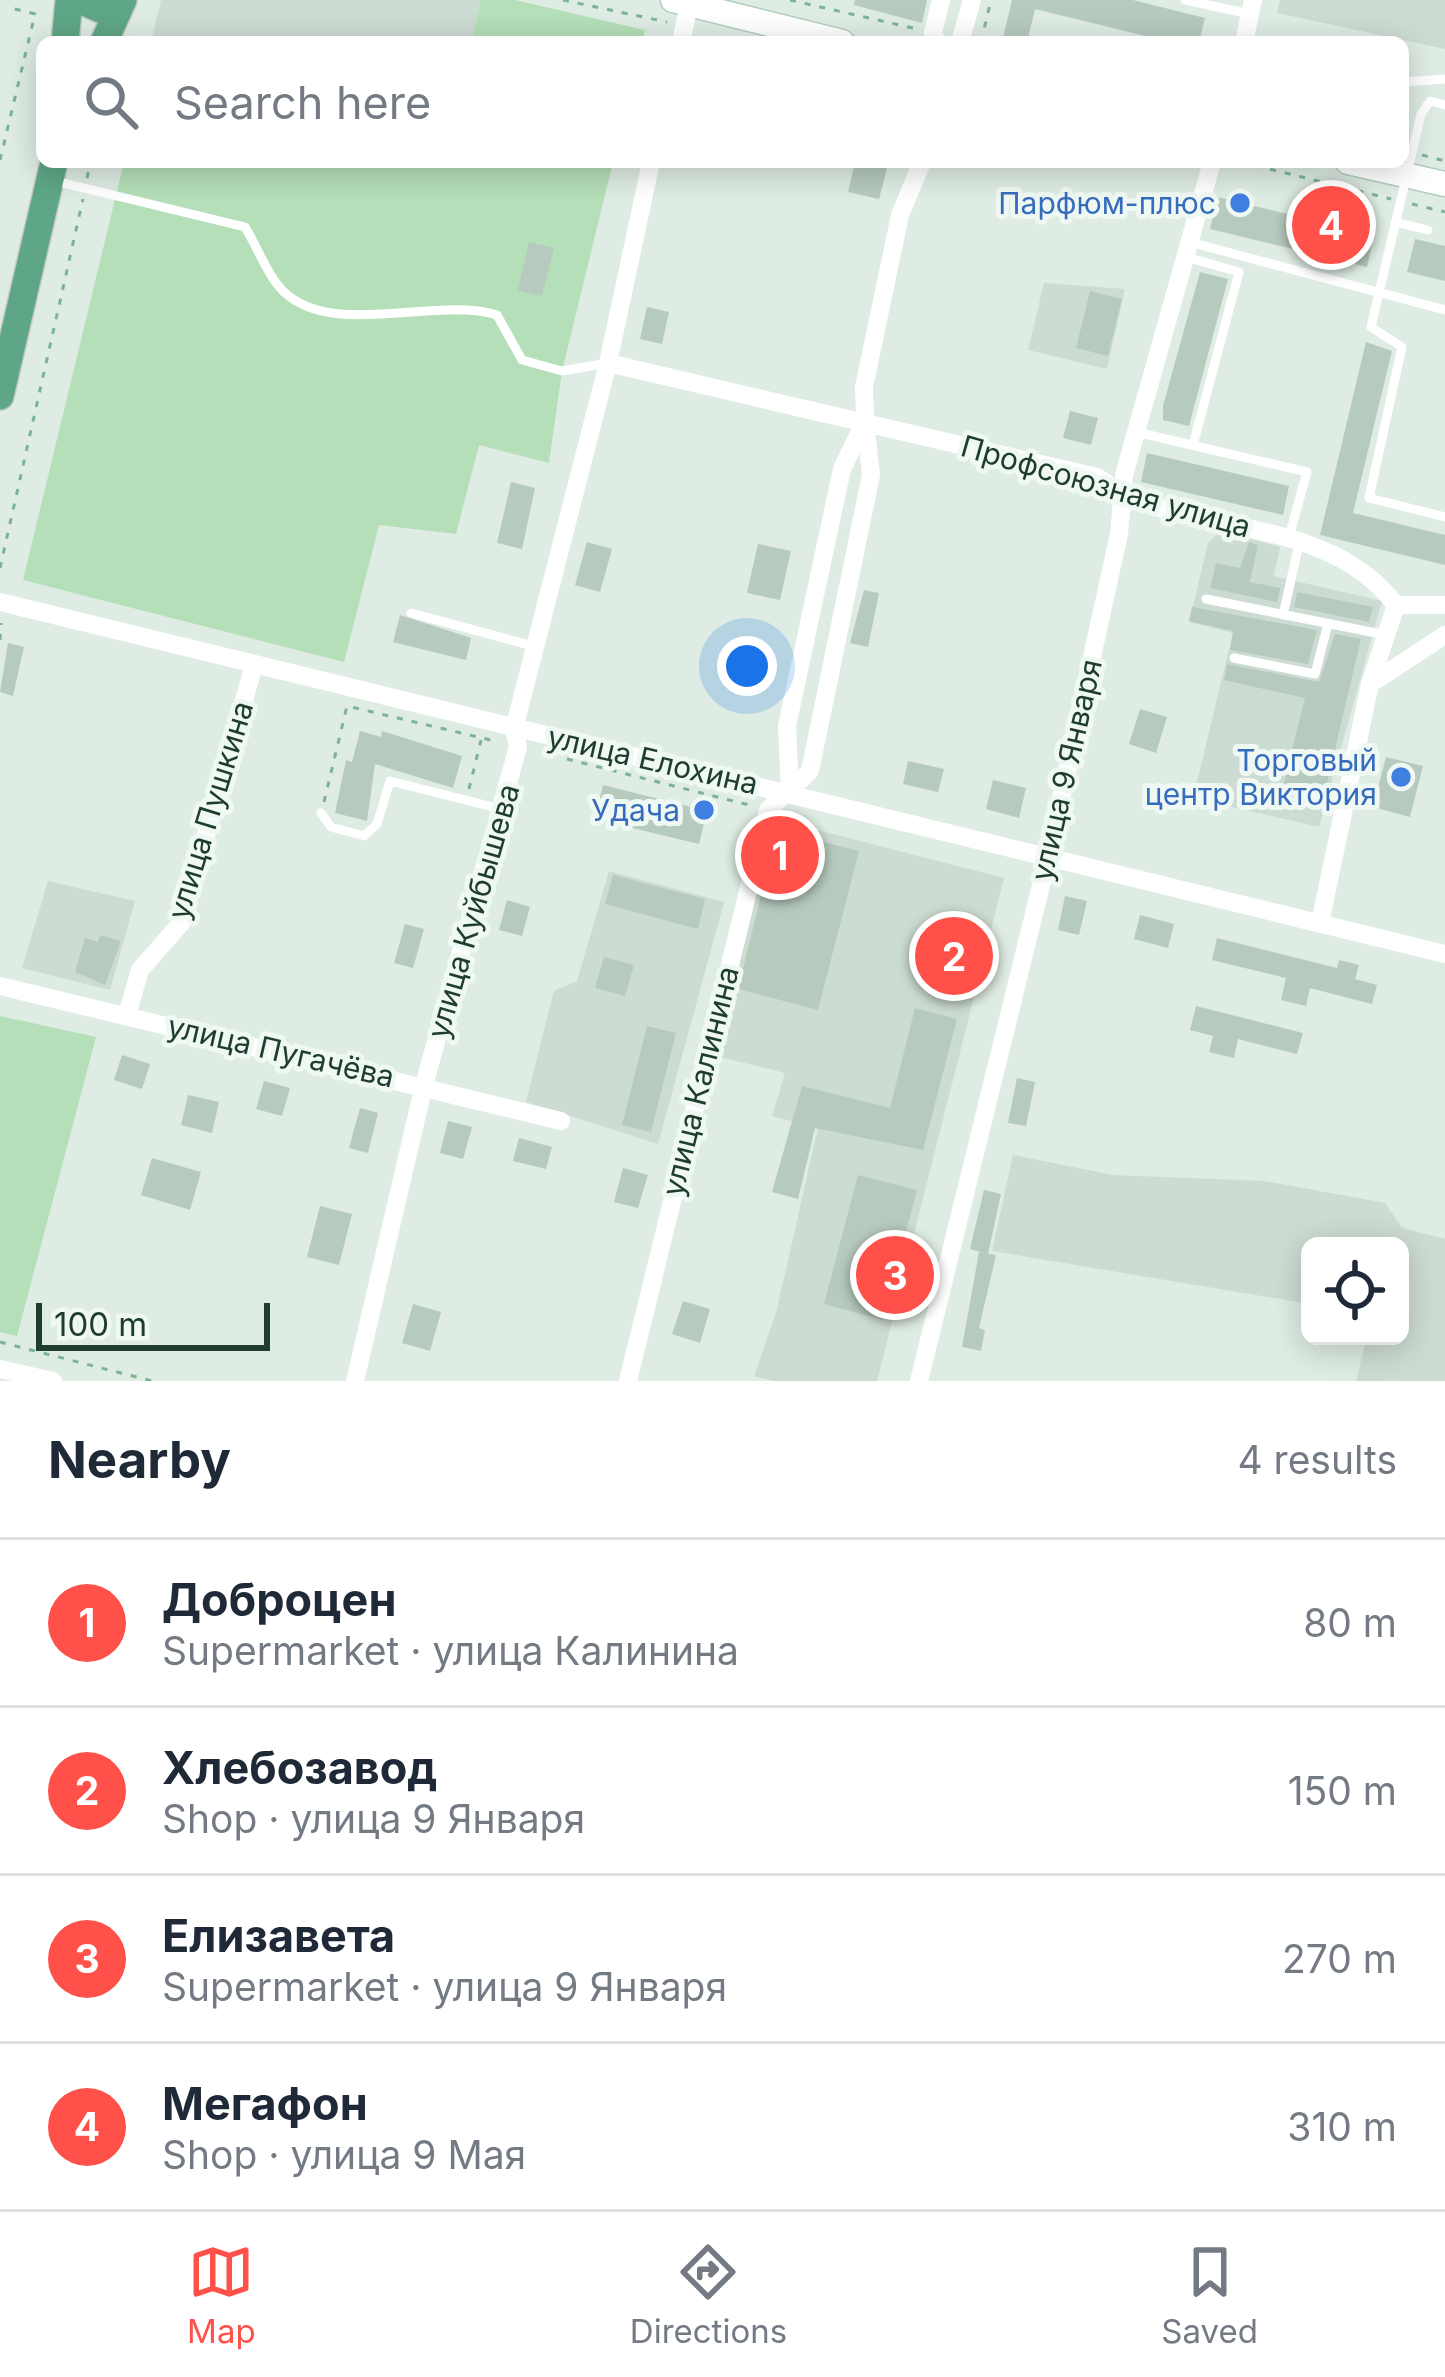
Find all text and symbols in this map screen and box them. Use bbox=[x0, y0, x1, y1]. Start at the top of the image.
search box bbox=[36, 36, 1409, 168]
icon: search bbox=[78, 69, 144, 135]
text: Search here bbox=[174, 75, 431, 130]
pin: 4 bbox=[1292, 180, 1370, 270]
place label: Парфюм-плюс bbox=[998, 185, 1216, 221]
marker: Парфюм-плюс bbox=[1227, 190, 1253, 216]
street label: Профсоюзная улица bbox=[957, 427, 1255, 545]
your location bbox=[717, 636, 777, 696]
street label: улица 9 Января bbox=[1023, 656, 1109, 884]
street label: улица Пушкина bbox=[160, 697, 260, 923]
street label: улица Елохина bbox=[544, 718, 762, 802]
place label: Торговый центр Виктория bbox=[1145, 742, 1377, 812]
marker: Торговый центр Виктория bbox=[1388, 764, 1414, 790]
street label: улица Куйбышева bbox=[419, 780, 527, 1042]
place label: Удача bbox=[591, 792, 680, 828]
marker: Удача bbox=[691, 797, 717, 823]
pin: 1 bbox=[741, 810, 819, 900]
pin: 2 bbox=[915, 911, 993, 1001]
street label: улица Калинина bbox=[654, 962, 746, 1200]
street label: улица Пугачёва bbox=[164, 1007, 398, 1095]
pin: 3 bbox=[856, 1230, 934, 1320]
map controls bbox=[1301, 1237, 1409, 1345]
button: locate bbox=[1301, 1237, 1409, 1345]
scale bar bbox=[36, 1297, 270, 1350]
text: 100 m bbox=[54, 1304, 147, 1344]
text: Nearby bbox=[48, 1429, 231, 1490]
text: 4 results bbox=[1237, 1436, 1397, 1483]
text: Доброцен bbox=[162, 1572, 396, 1627]
text: 1 bbox=[79, 1599, 95, 1646]
text: 80 m bbox=[1303, 1599, 1397, 1646]
text: Supermarket · улица Калинина bbox=[162, 1627, 739, 1674]
text: Хлебозавод bbox=[162, 1740, 437, 1795]
text: 2 bbox=[75, 1767, 99, 1814]
text: 150 m bbox=[1288, 1767, 1397, 1814]
text: Shop · улица 9 Января bbox=[162, 1795, 585, 1842]
text: Елизавета bbox=[162, 1908, 395, 1963]
text: 3 bbox=[74, 1935, 100, 1982]
text: 270 m bbox=[1282, 1935, 1397, 1982]
text: Supermarket · улица 9 Января bbox=[162, 1963, 727, 2010]
text: Мегафон bbox=[162, 2076, 368, 2131]
text: 4 bbox=[74, 2103, 100, 2150]
text: 310 m bbox=[1287, 2103, 1397, 2150]
text: Shop · улица 9 Мая bbox=[162, 2131, 526, 2178]
tab: Map bbox=[187, 2239, 256, 2351]
tab: Directions bbox=[630, 2239, 787, 2351]
tab: Saved bbox=[1161, 2239, 1258, 2351]

